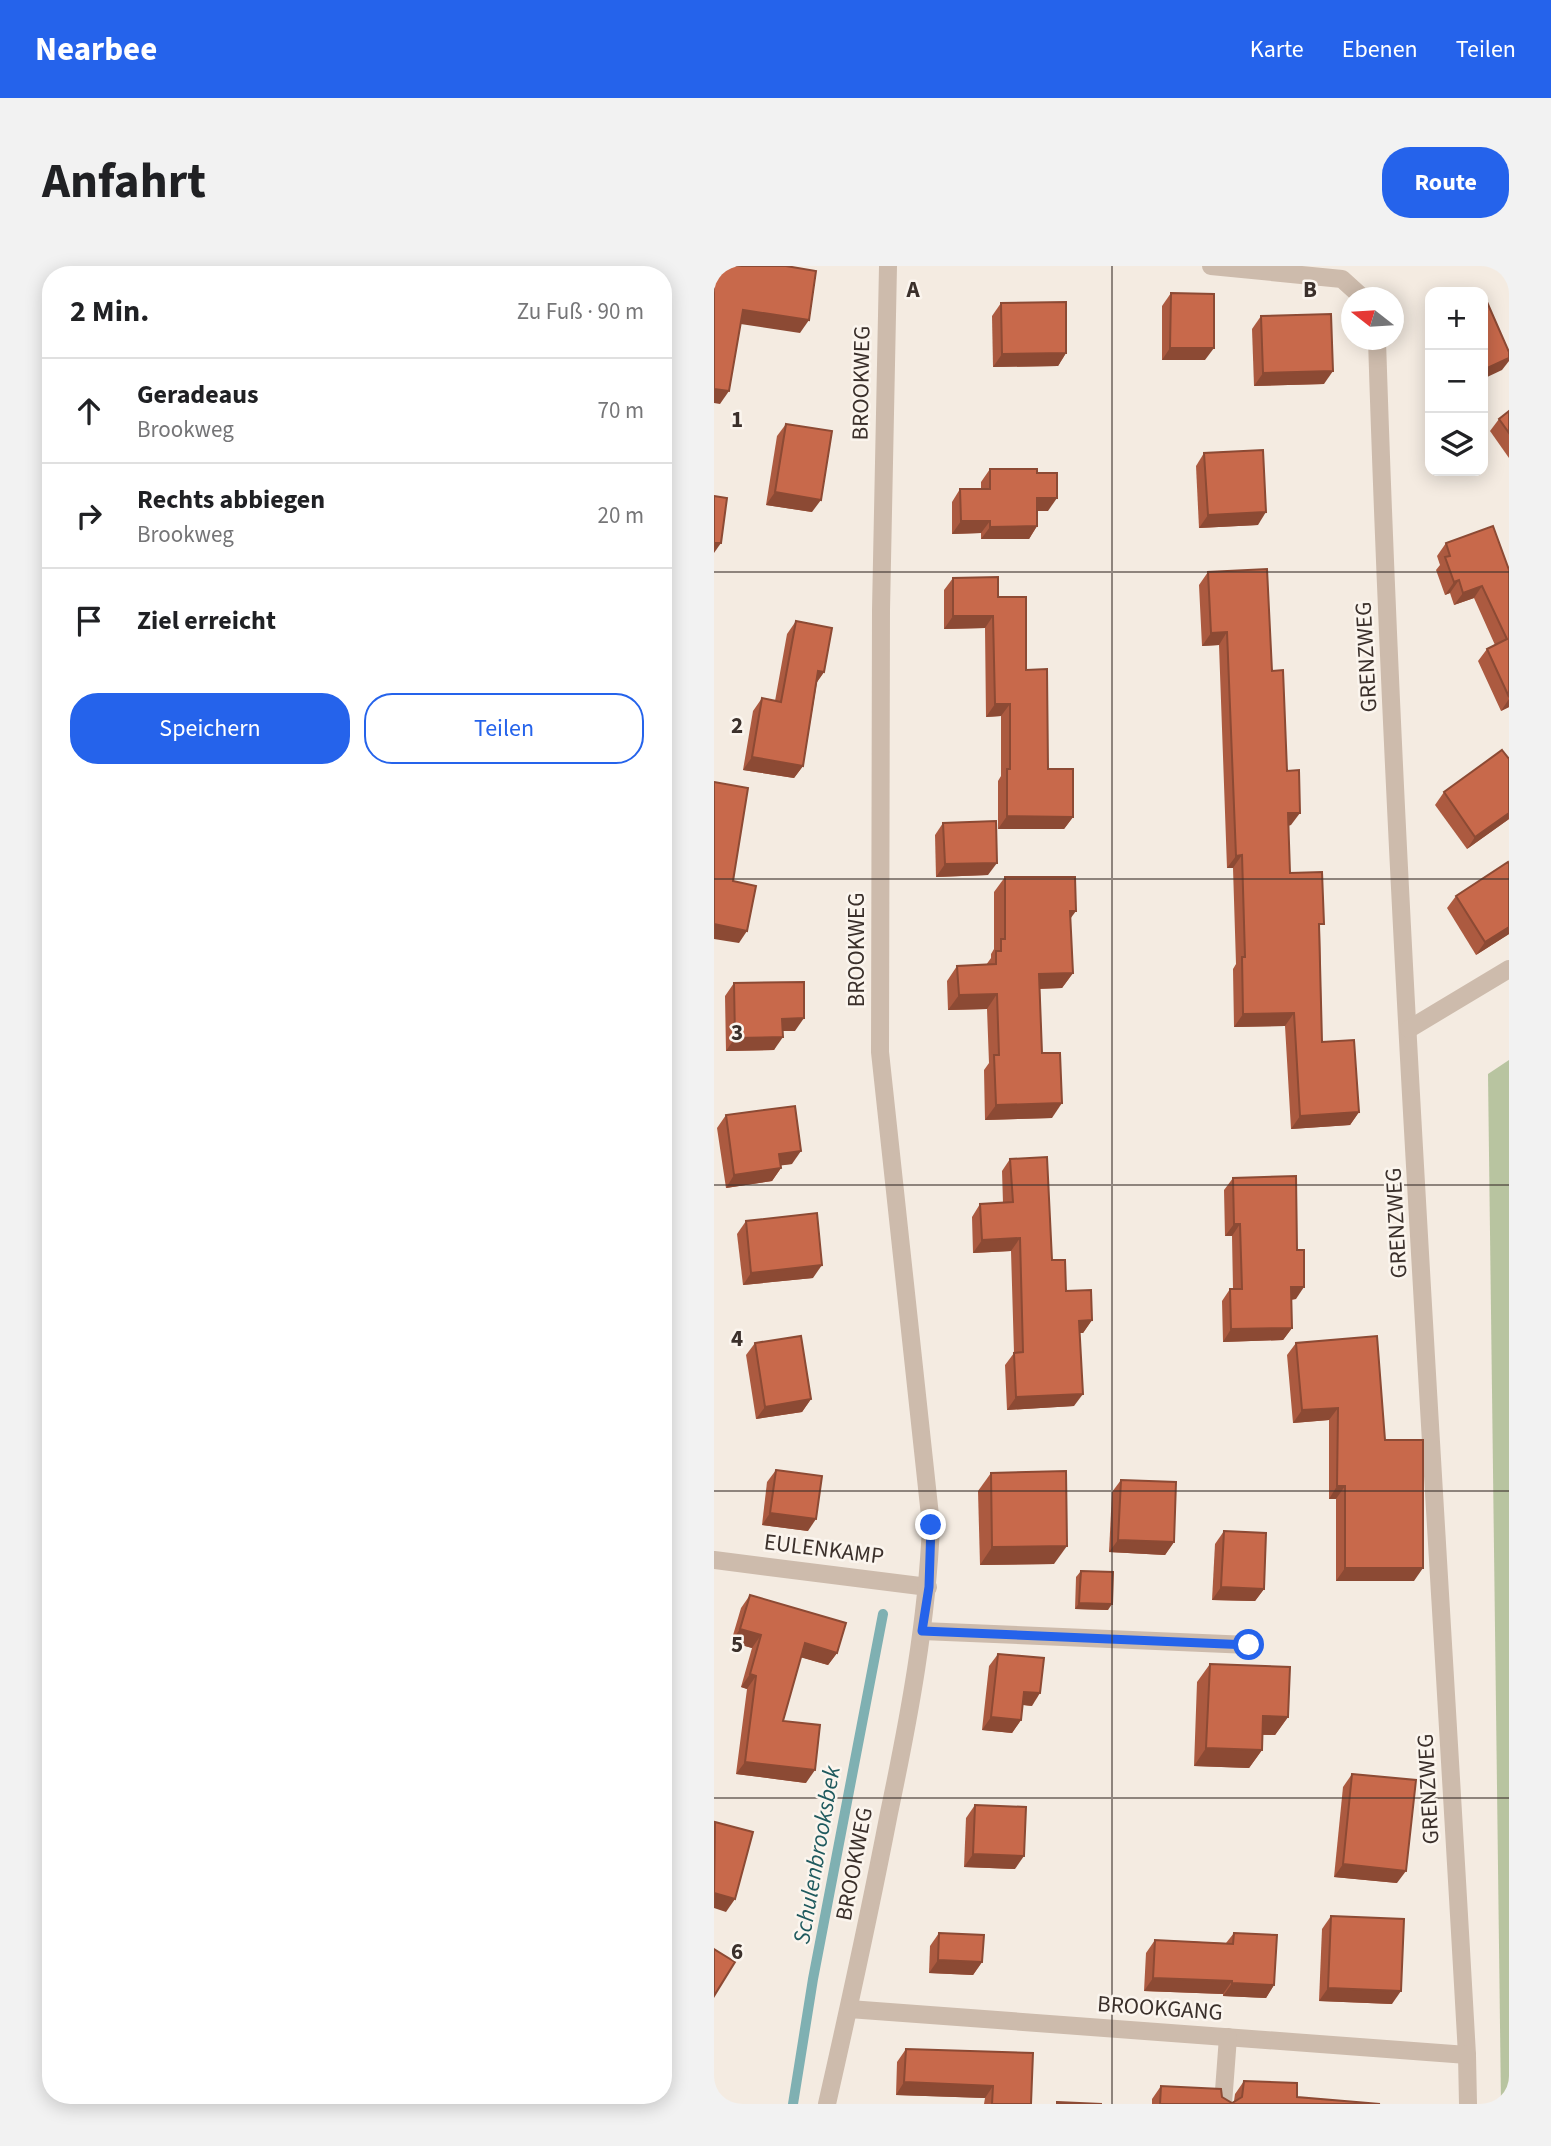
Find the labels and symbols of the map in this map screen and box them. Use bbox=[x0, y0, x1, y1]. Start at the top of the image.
text: A bbox=[905, 273, 920, 306]
text: B bbox=[1303, 273, 1317, 306]
north arrow bbox=[1341, 287, 1404, 350]
street label: BROOKWEG bbox=[844, 325, 878, 441]
text: 1 bbox=[731, 403, 743, 436]
street label: GRENZWEG bbox=[1347, 601, 1385, 713]
text: 2 bbox=[731, 709, 743, 742]
street label: BROOKWEG bbox=[840, 893, 873, 1007]
text: 3 bbox=[731, 1016, 743, 1049]
street label: GRENZWEG bbox=[1377, 1167, 1415, 1279]
text: 4 bbox=[731, 1322, 743, 1355]
route end bbox=[915, 1509, 946, 1540]
street label: EULENKAMP bbox=[762, 1525, 886, 1573]
text: 5 bbox=[731, 1628, 743, 1661]
route start bbox=[1233, 1629, 1264, 1660]
street label: GRENZWEG bbox=[1409, 1733, 1447, 1845]
water label: Schulenbrooksbek bbox=[784, 1763, 850, 1947]
street label: BROOKWEG bbox=[827, 1805, 881, 1923]
text: 6 bbox=[731, 1935, 743, 1968]
street label: BROOKGANG bbox=[1096, 1987, 1224, 2029]

